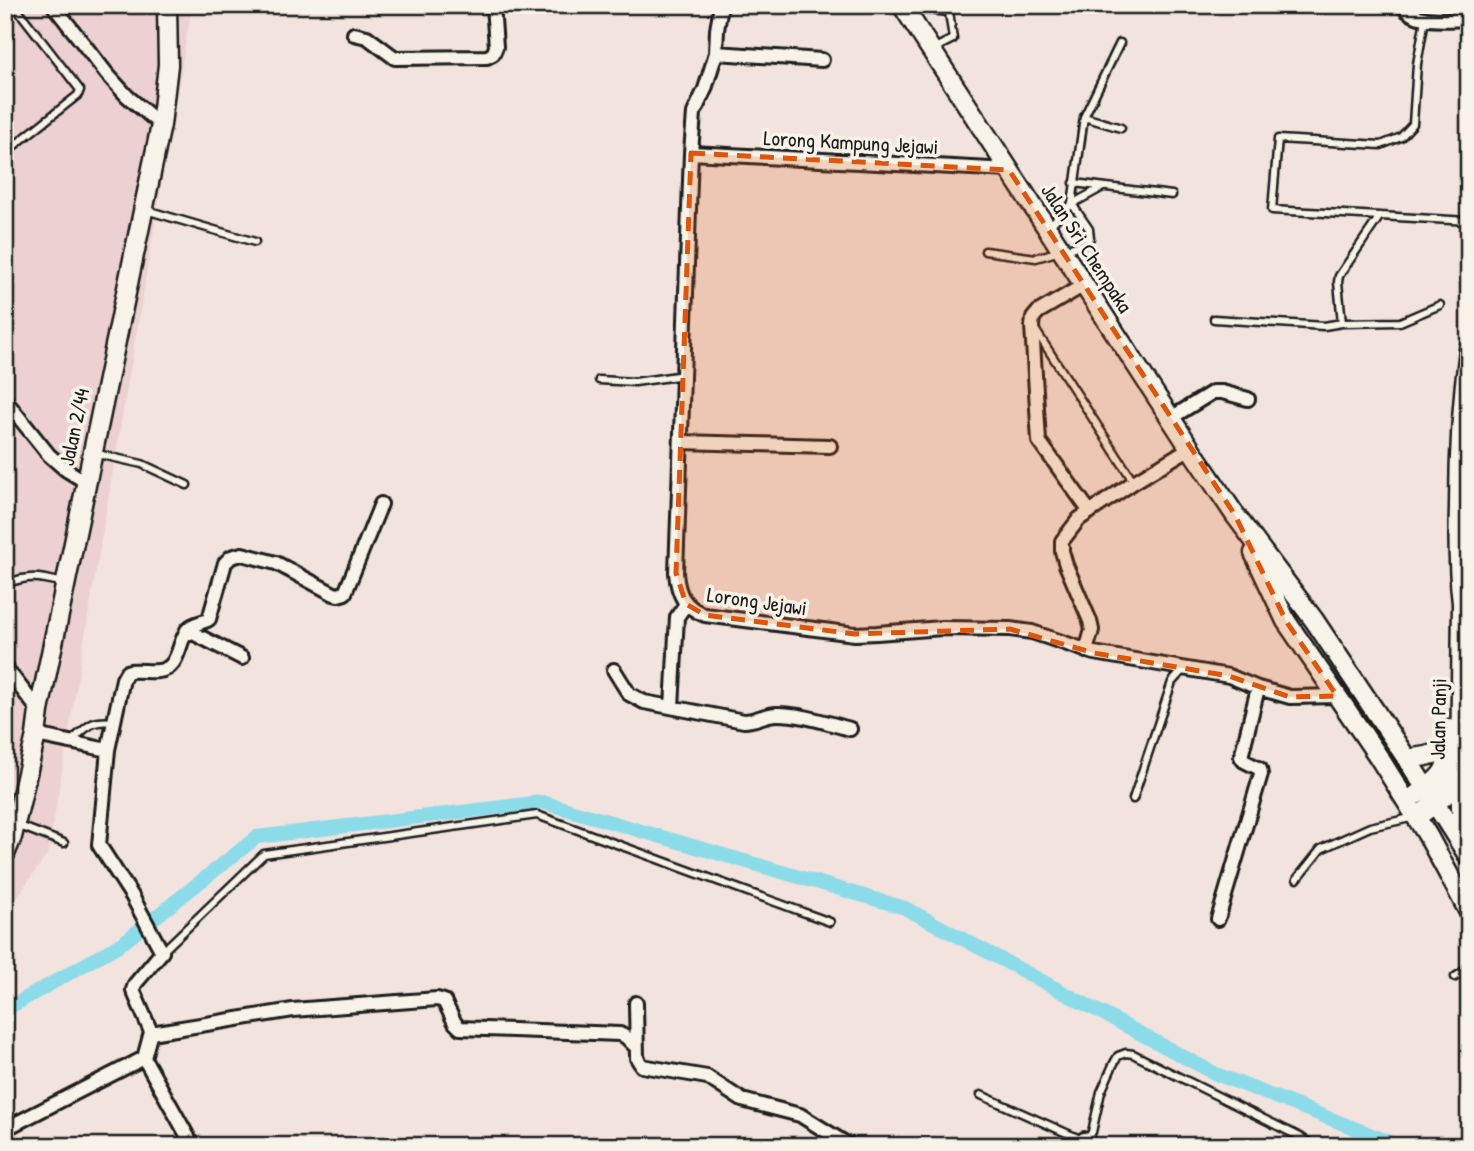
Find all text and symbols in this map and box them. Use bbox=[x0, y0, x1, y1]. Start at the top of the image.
street label: Lorong Kampung Jejawi bbox=[763, 123, 939, 161]
street label: Jalan Sri Chempaka bbox=[1034, 178, 1140, 318]
street label: Jalan 2/44 bbox=[52, 385, 96, 468]
street label: Lorong Jejawi bbox=[705, 580, 809, 622]
street label: Jalan Panji bbox=[1423, 678, 1453, 760]

